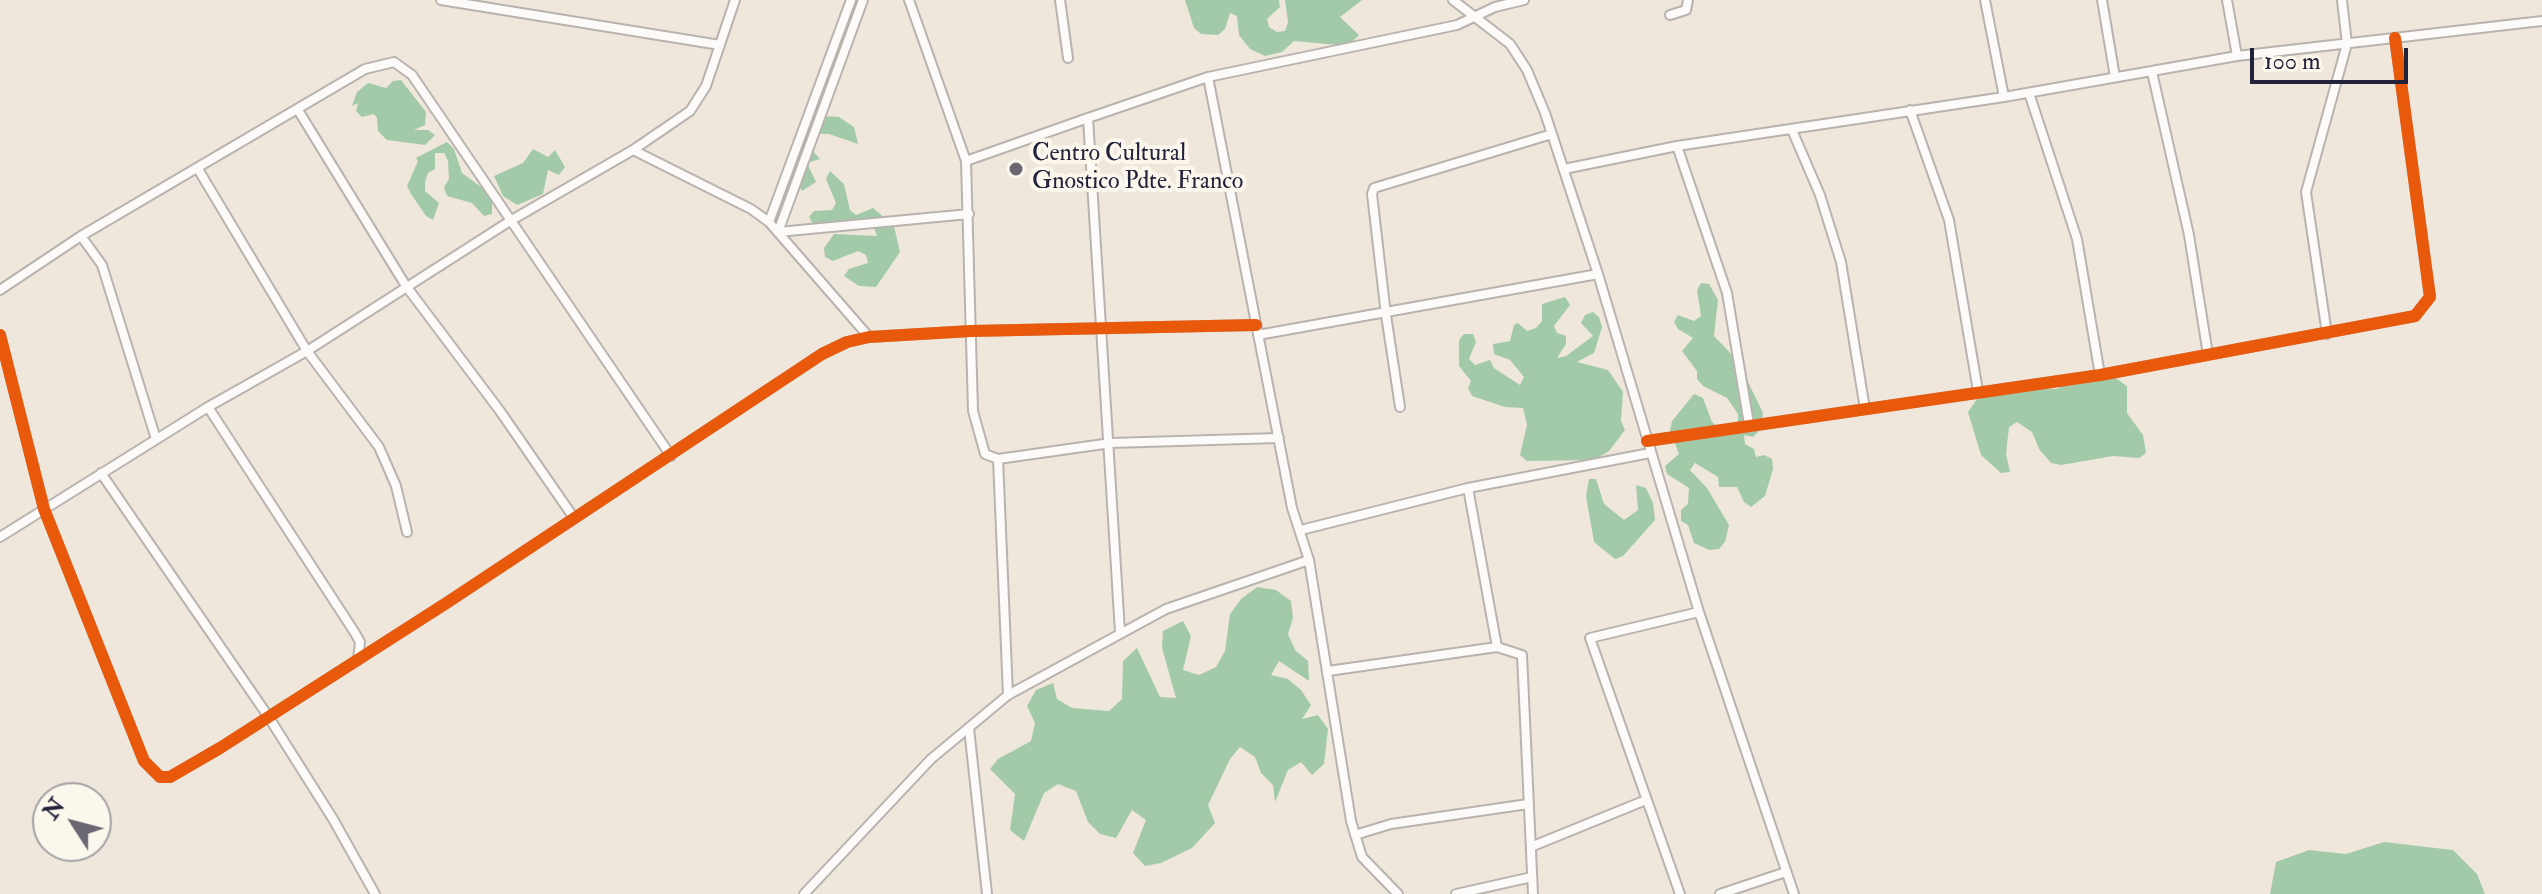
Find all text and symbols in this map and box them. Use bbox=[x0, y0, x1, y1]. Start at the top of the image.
scale bar bbox=[2254, 32, 2412, 82]
text: 100 m bbox=[2264, 46, 2321, 77]
place label: Centro Cultural Gnostico Pdte. Franco bbox=[1032, 141, 1243, 197]
marker: Centro Cultural Gnostico Pdte. Franco bbox=[1007, 160, 1025, 178]
north arrow bbox=[32, 782, 112, 862]
text: N bbox=[37, 793, 71, 825]

